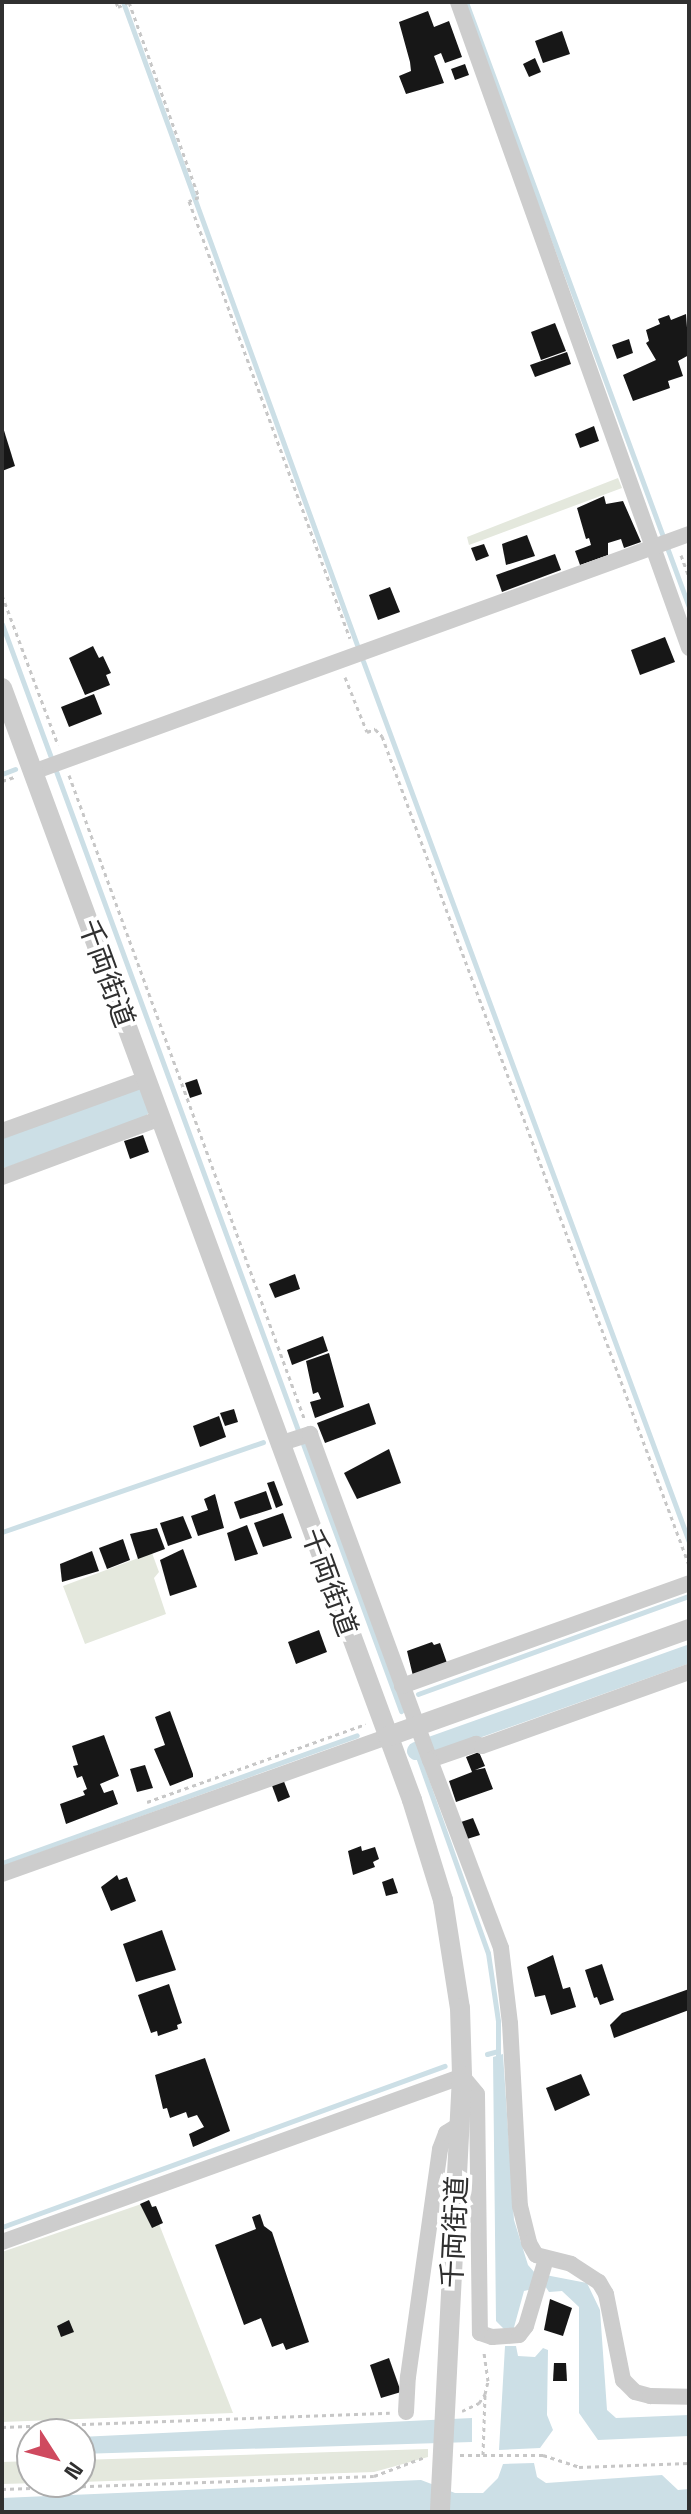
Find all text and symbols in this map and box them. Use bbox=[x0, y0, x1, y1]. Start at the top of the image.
street label: 千両街道 bbox=[72, 915, 142, 1031]
street label: 千両街道 bbox=[295, 1524, 365, 1640]
street label: 千両街道 bbox=[434, 2175, 474, 2289]
north arrow bbox=[16, 2418, 96, 2498]
text: N bbox=[58, 2457, 89, 2485]

